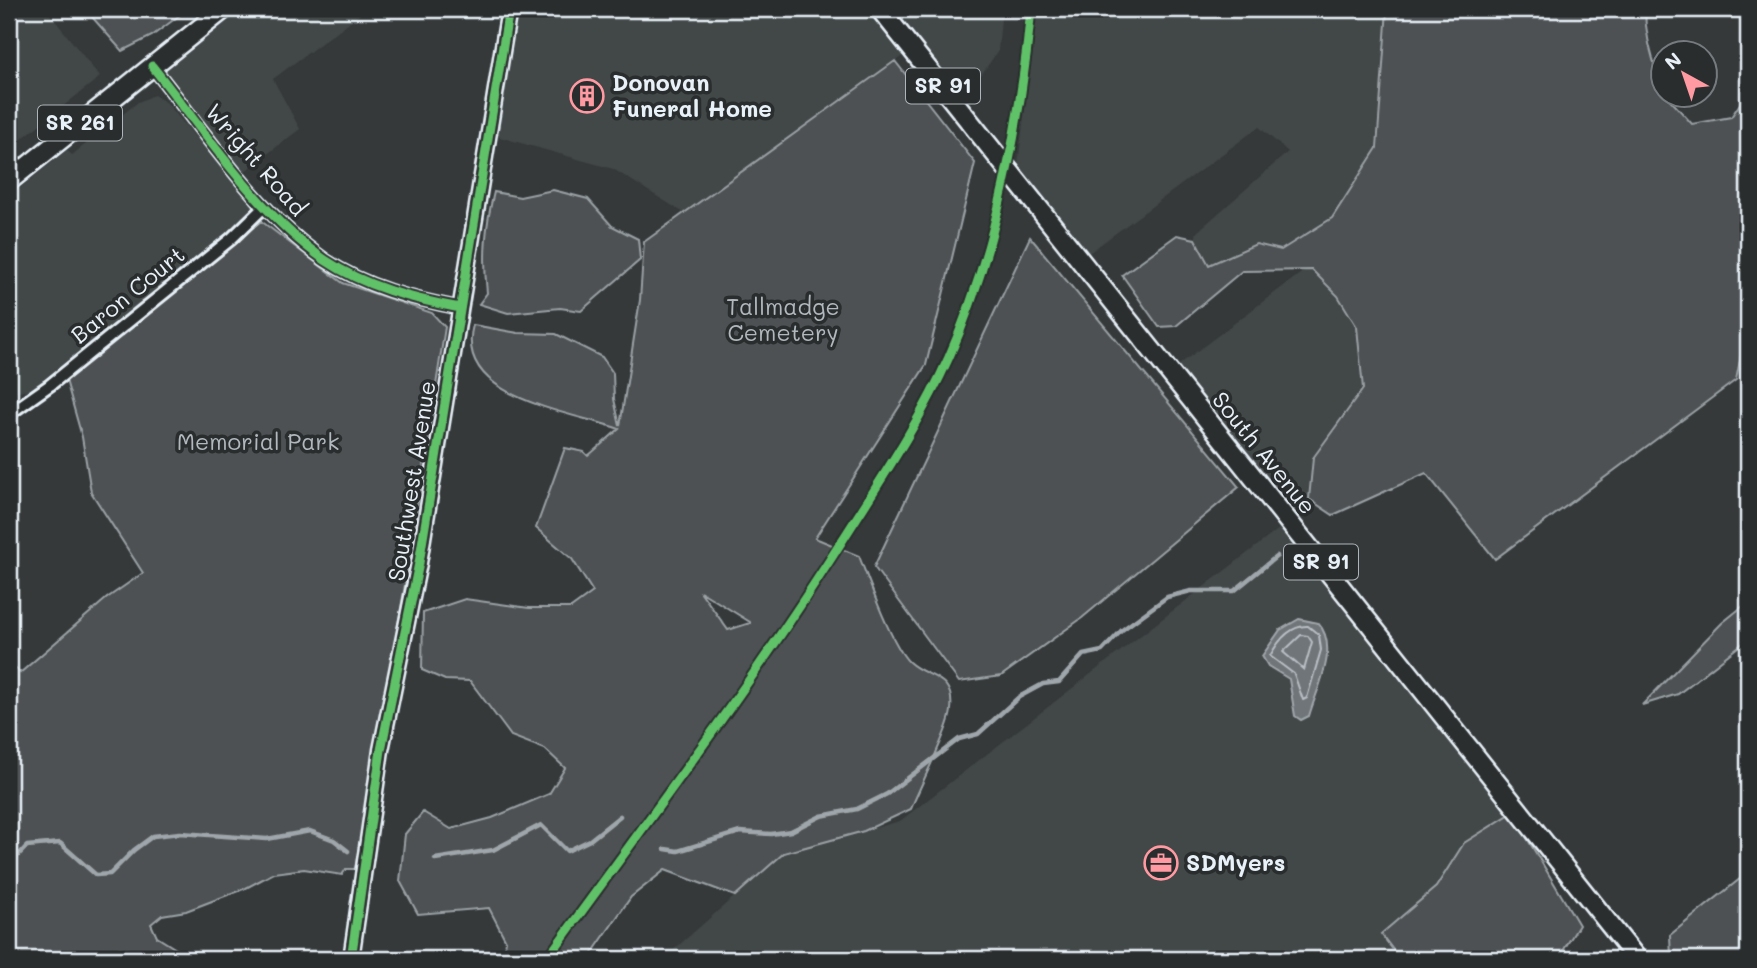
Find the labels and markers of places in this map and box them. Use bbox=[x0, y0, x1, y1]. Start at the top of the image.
place label: Donovan Funeral Home bbox=[612, 67, 772, 123]
building icon: Donovan Funeral Home bbox=[568, 77, 606, 115]
office icon: SDMyers bbox=[1142, 844, 1180, 882]
place label: SDMyers bbox=[1186, 847, 1285, 877]

